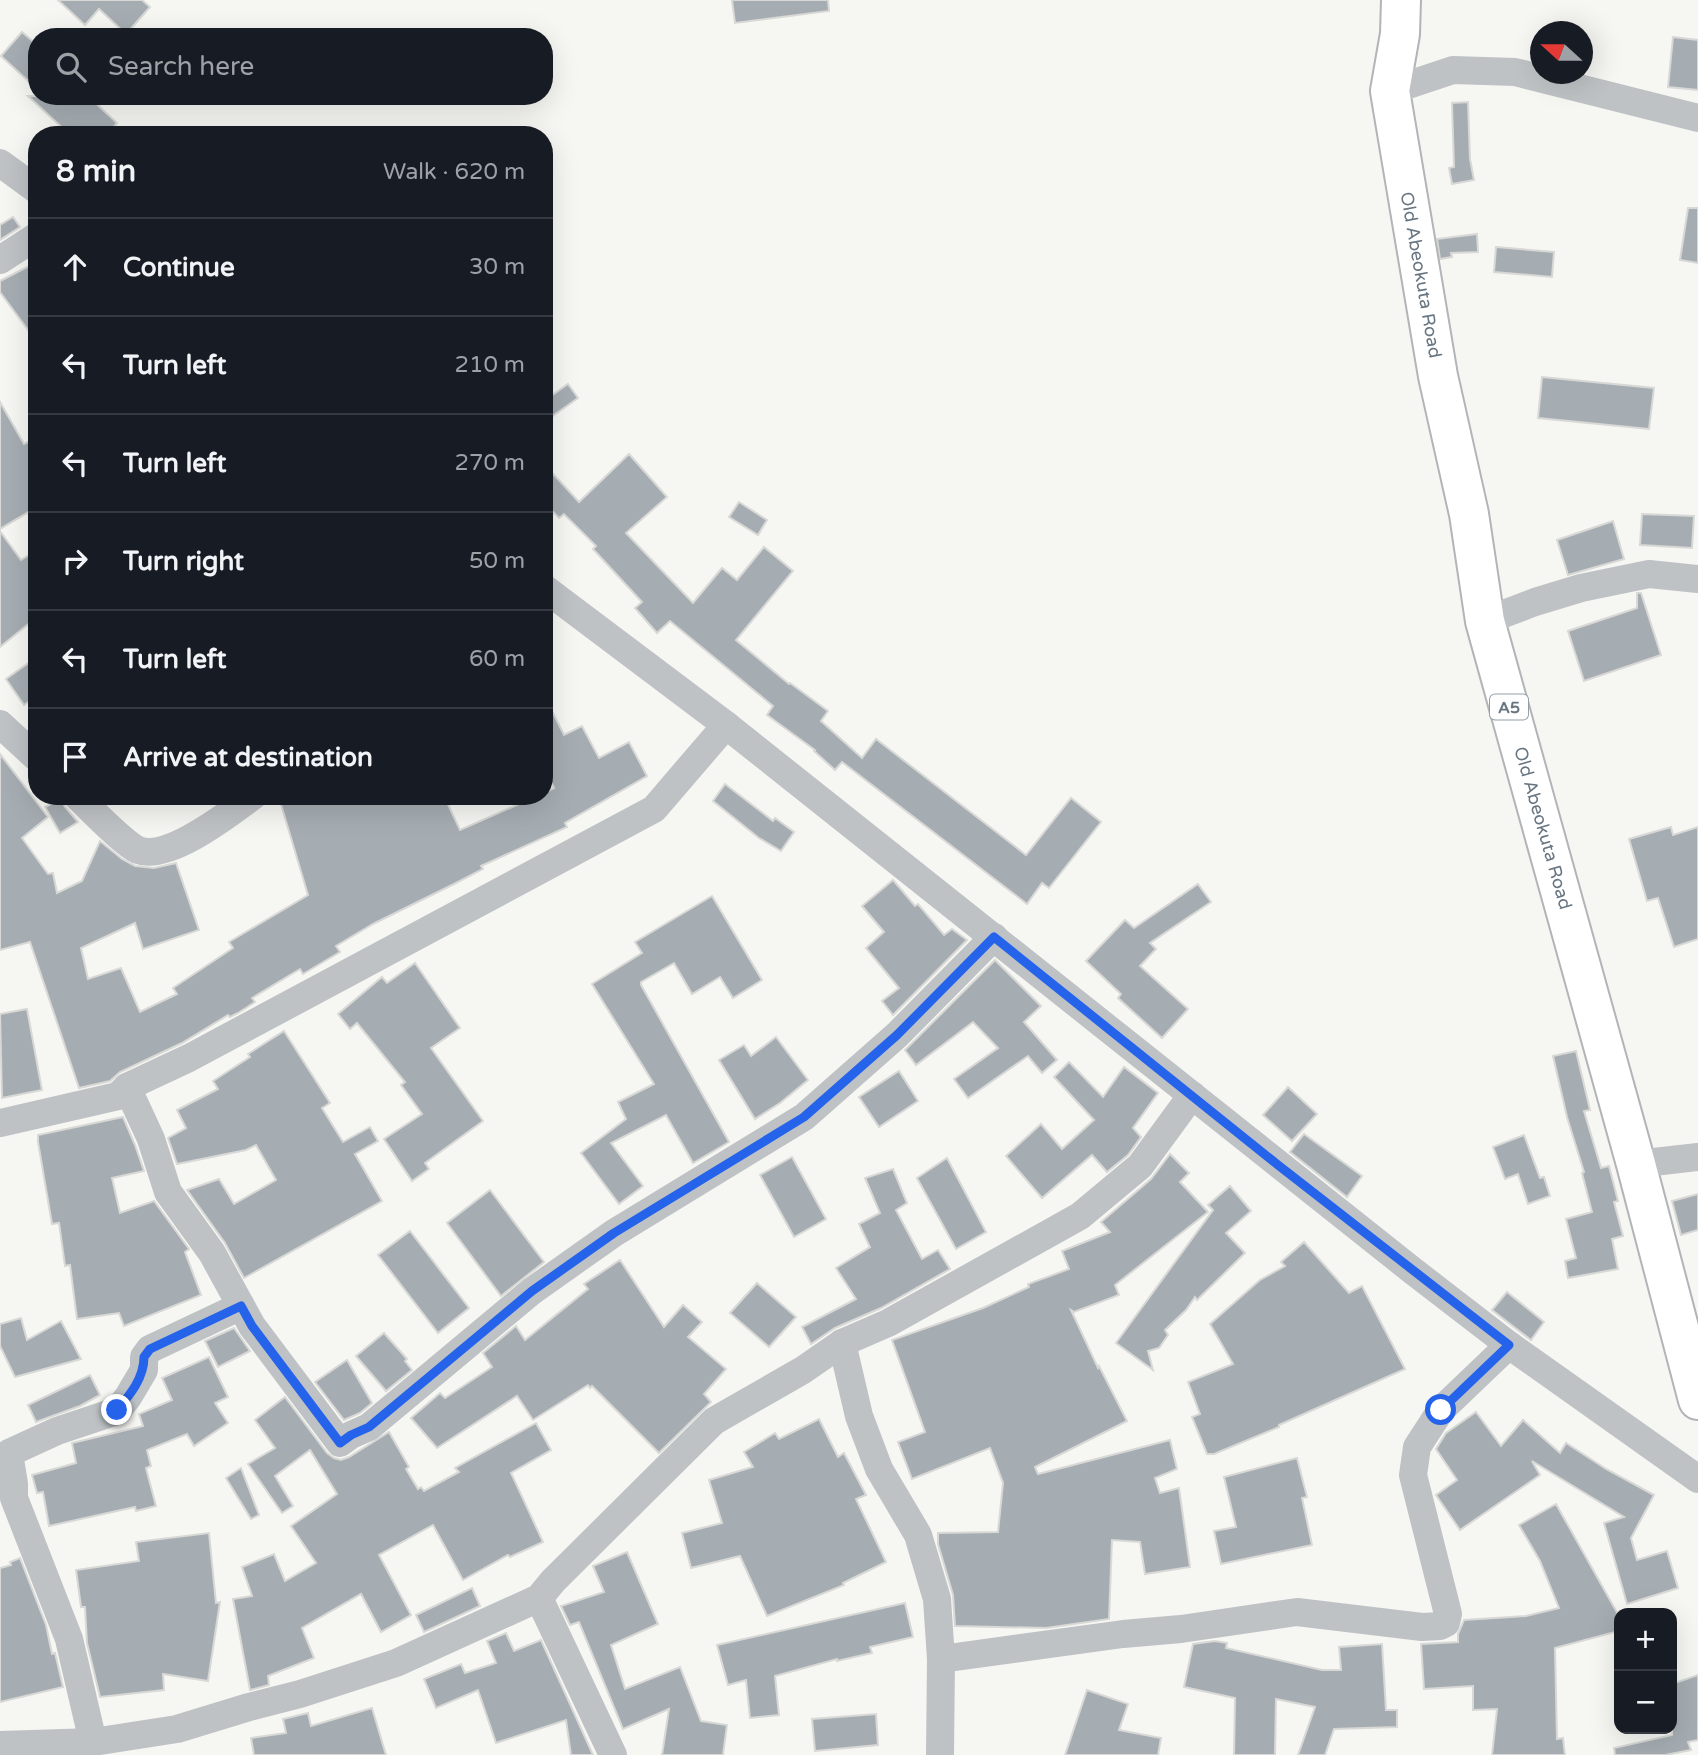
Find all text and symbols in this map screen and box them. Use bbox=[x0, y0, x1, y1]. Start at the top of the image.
north arrow bbox=[1530, 21, 1593, 84]
search box bbox=[28, 28, 553, 105]
icon: search bbox=[52, 48, 90, 86]
text: Search here bbox=[108, 51, 254, 82]
text: 8 min bbox=[56, 153, 136, 190]
text: Walk · 620 m bbox=[383, 158, 525, 186]
street label: Old Abeokuta Road bbox=[1396, 190, 1446, 360]
icon: ahead bbox=[56, 248, 94, 286]
text: Continue bbox=[123, 252, 235, 283]
text: 30 m bbox=[469, 253, 525, 281]
icon: left bbox=[56, 346, 94, 384]
text: Turn left bbox=[123, 350, 226, 381]
text: 210 m bbox=[455, 351, 525, 379]
icon: left bbox=[56, 444, 94, 482]
text: Turn left bbox=[123, 448, 226, 479]
text: 270 m bbox=[455, 449, 525, 477]
icon: right bbox=[56, 542, 94, 580]
text: Turn right bbox=[123, 546, 244, 577]
text: 50 m bbox=[469, 547, 525, 575]
icon: left bbox=[56, 640, 94, 678]
text: Turn left bbox=[123, 644, 226, 675]
text: 60 m bbox=[469, 645, 525, 673]
road number: A5 bbox=[1490, 694, 1528, 720]
icon: arrive bbox=[56, 738, 94, 776]
text: Arrive at destination bbox=[123, 742, 373, 773]
street label: Old Abeokuta Road bbox=[1509, 744, 1577, 912]
route end bbox=[101, 1394, 132, 1425]
route start bbox=[1425, 1394, 1456, 1425]
map controls bbox=[1614, 1608, 1677, 1734]
button: + bbox=[1614, 1608, 1677, 1671]
button: − bbox=[1614, 1671, 1677, 1734]

